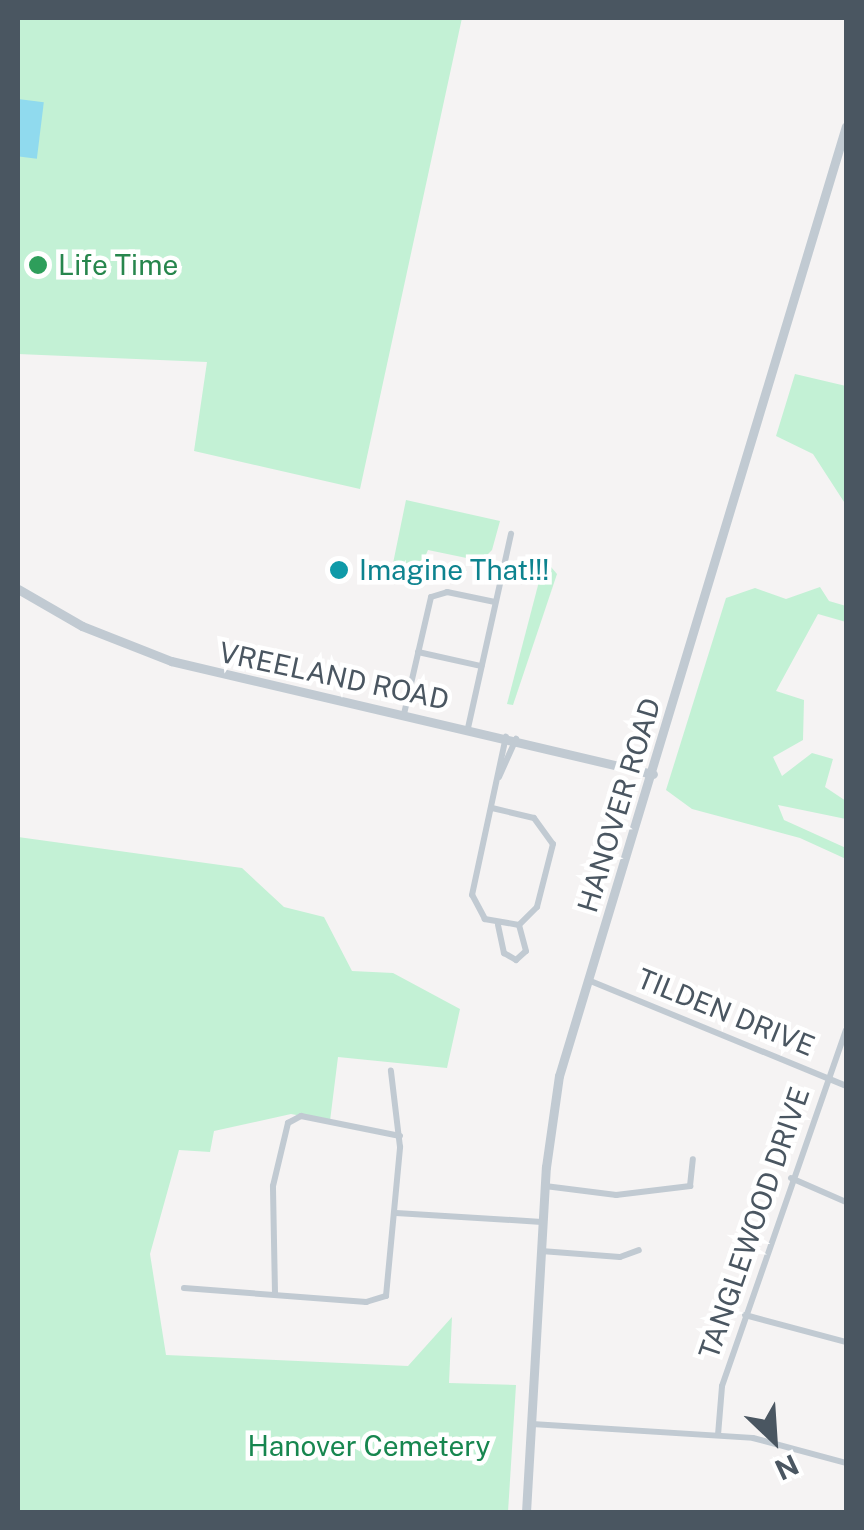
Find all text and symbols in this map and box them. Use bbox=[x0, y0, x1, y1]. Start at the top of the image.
place label: Life Time bbox=[58, 248, 178, 282]
marker: Life Time bbox=[27, 254, 49, 276]
place label: Imagine That!!! bbox=[359, 553, 550, 587]
marker: Imagine That!!! bbox=[328, 559, 350, 581]
street label: VREELAND ROAD bbox=[216, 635, 452, 717]
street label: HANOVER ROAD bbox=[570, 694, 668, 916]
street label: TILDEN DRIVE bbox=[633, 961, 819, 1063]
street label: TANGLEWOOD DRIVE bbox=[692, 1083, 816, 1363]
north arrow bbox=[724, 1390, 824, 1490]
park label: Hanover Cemetery bbox=[247, 1429, 491, 1463]
text: N bbox=[770, 1448, 804, 1487]

